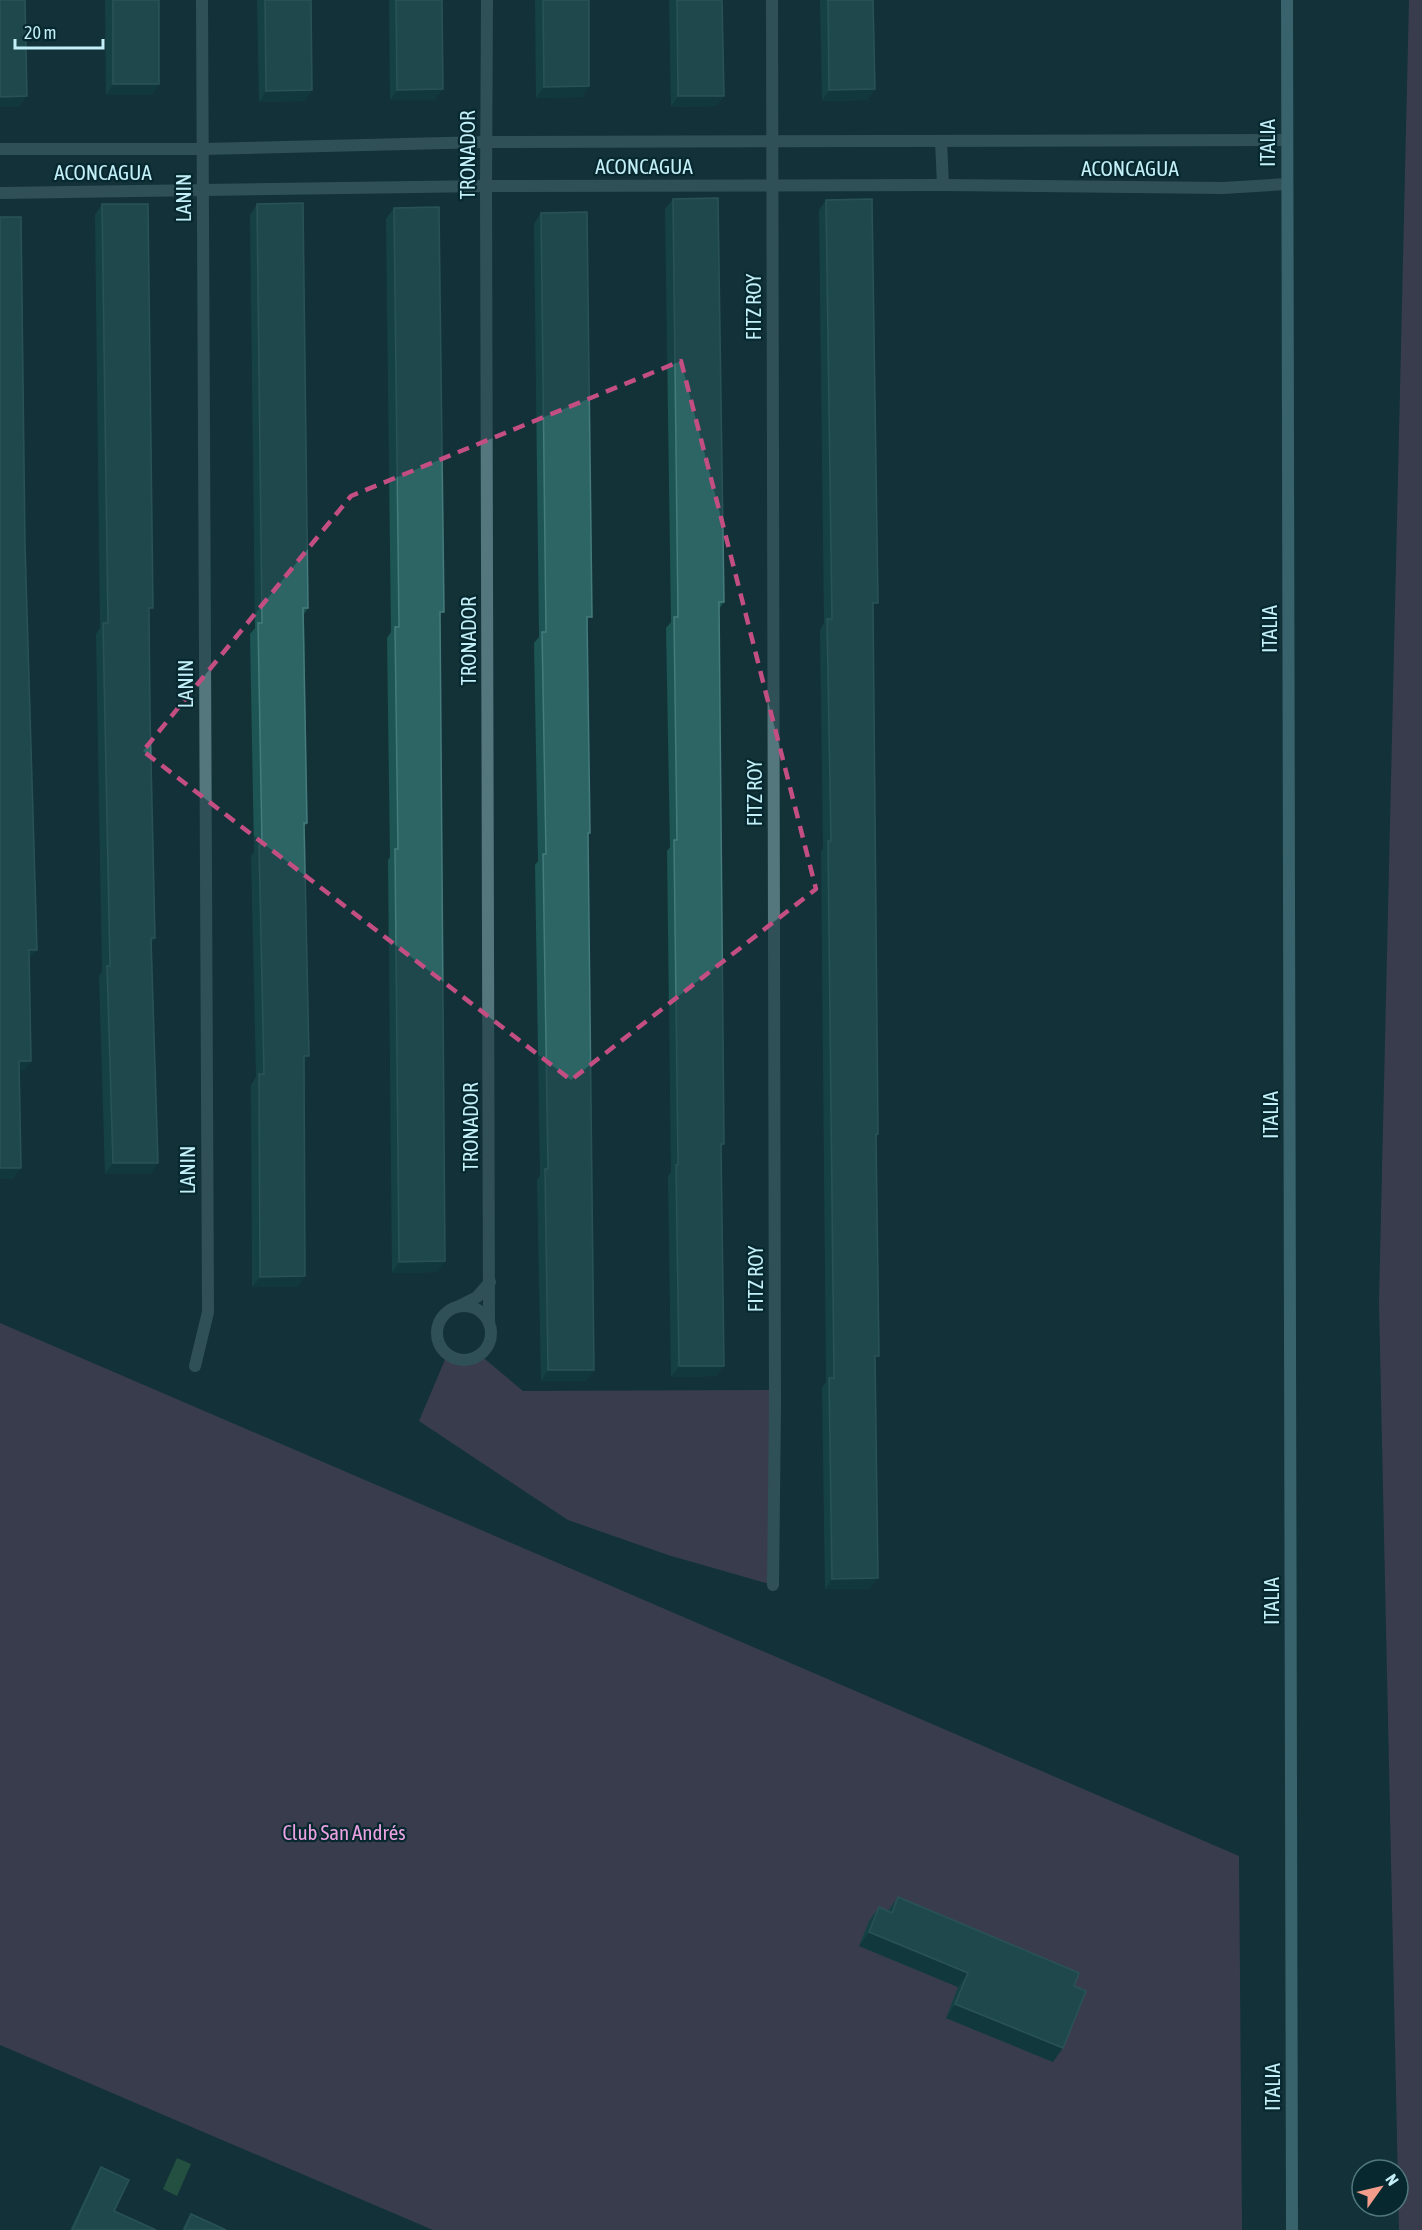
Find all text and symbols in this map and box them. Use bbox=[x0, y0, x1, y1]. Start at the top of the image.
scale bar bbox=[15, 12, 104, 50]
text: 20 m bbox=[24, 22, 56, 43]
street label: TRONADOR bbox=[455, 110, 479, 199]
street label: ITALIA bbox=[1255, 118, 1279, 167]
street label: ACONCAGUA bbox=[595, 154, 693, 178]
street label: ACONCAGUA bbox=[1081, 156, 1179, 180]
street label: ACONCAGUA bbox=[54, 160, 152, 184]
street label: LANIN bbox=[171, 174, 195, 222]
street label: FITZ ROY bbox=[741, 273, 765, 340]
street label: TRONADOR bbox=[456, 596, 480, 685]
street label: ITALIA bbox=[1257, 604, 1281, 653]
street label: LANIN bbox=[173, 660, 197, 708]
street label: FITZ ROY bbox=[742, 759, 766, 826]
street label: TRONADOR bbox=[458, 1082, 482, 1171]
street label: ITALIA bbox=[1258, 1090, 1282, 1139]
street label: LANIN bbox=[175, 1146, 199, 1194]
street label: FITZ ROY bbox=[743, 1245, 767, 1312]
street label: ITALIA bbox=[1259, 1576, 1283, 1625]
park label: Club San Andrés bbox=[282, 1820, 406, 1844]
street label: ITALIA bbox=[1260, 2062, 1284, 2111]
north arrow bbox=[1350, 2158, 1410, 2218]
text: N bbox=[1382, 2171, 1403, 2189]

